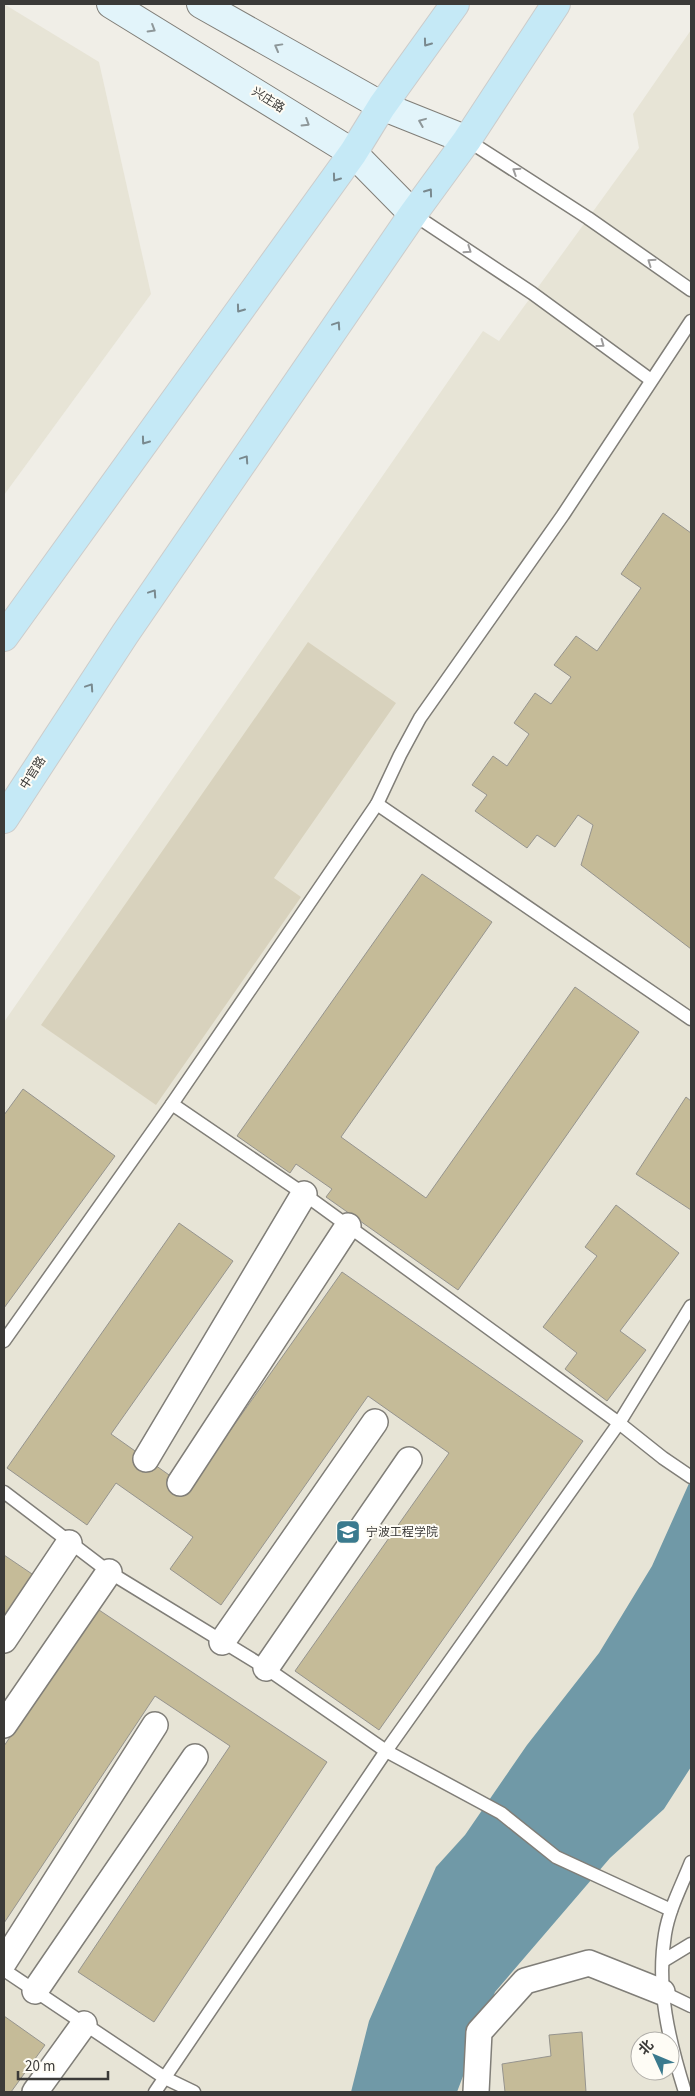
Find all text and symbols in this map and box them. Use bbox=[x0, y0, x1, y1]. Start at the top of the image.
one-way arrow bbox=[147, 22, 156, 32]
one-way arrow bbox=[424, 37, 433, 47]
one-way arrow bbox=[274, 43, 283, 53]
street label: 兴庄路 bbox=[248, 83, 288, 117]
one-way arrow bbox=[300, 117, 309, 127]
one-way arrow bbox=[418, 117, 426, 127]
one-way arrow bbox=[513, 168, 522, 178]
one-way arrow bbox=[332, 172, 342, 181]
one-way arrow bbox=[423, 188, 432, 197]
one-way arrow bbox=[463, 244, 472, 254]
one-way arrow bbox=[647, 259, 657, 268]
one-way arrow bbox=[238, 303, 246, 312]
one-way arrow bbox=[330, 321, 340, 330]
one-way arrow bbox=[595, 338, 604, 346]
one-way arrow bbox=[142, 435, 151, 445]
one-way arrow bbox=[239, 455, 248, 465]
one-way arrow bbox=[147, 590, 156, 599]
one-way arrow bbox=[84, 683, 93, 692]
street label: 中官路 bbox=[16, 753, 50, 793]
school or university icon: 宁波工程学院 bbox=[335, 1519, 361, 1545]
place label: 宁波工程学院 bbox=[366, 1524, 438, 1541]
north arrow bbox=[630, 2031, 680, 2081]
text: 北 bbox=[634, 2036, 658, 2060]
scale bar bbox=[18, 2048, 108, 2080]
text: 20 m bbox=[25, 2056, 55, 2077]

